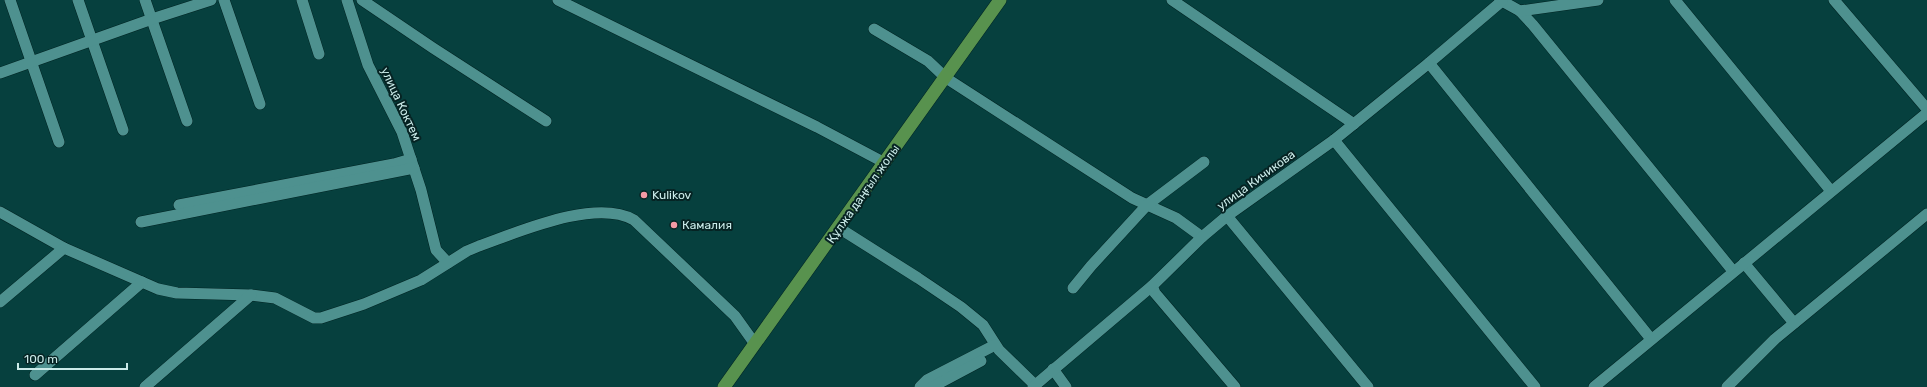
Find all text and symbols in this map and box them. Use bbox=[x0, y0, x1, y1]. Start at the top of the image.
street label: улица Коктем bbox=[378, 65, 424, 143]
street label: Құлжа даңғыл жолы bbox=[824, 142, 902, 246]
street label: улица Кичикова bbox=[1214, 147, 1298, 213]
place label: Kulikov bbox=[652, 188, 692, 202]
marker: Kulikov bbox=[639, 190, 649, 200]
place label: Камалия bbox=[682, 218, 732, 232]
marker: Камалия bbox=[669, 220, 679, 230]
scale bar bbox=[18, 345, 127, 371]
text: 100 m bbox=[24, 352, 58, 366]

